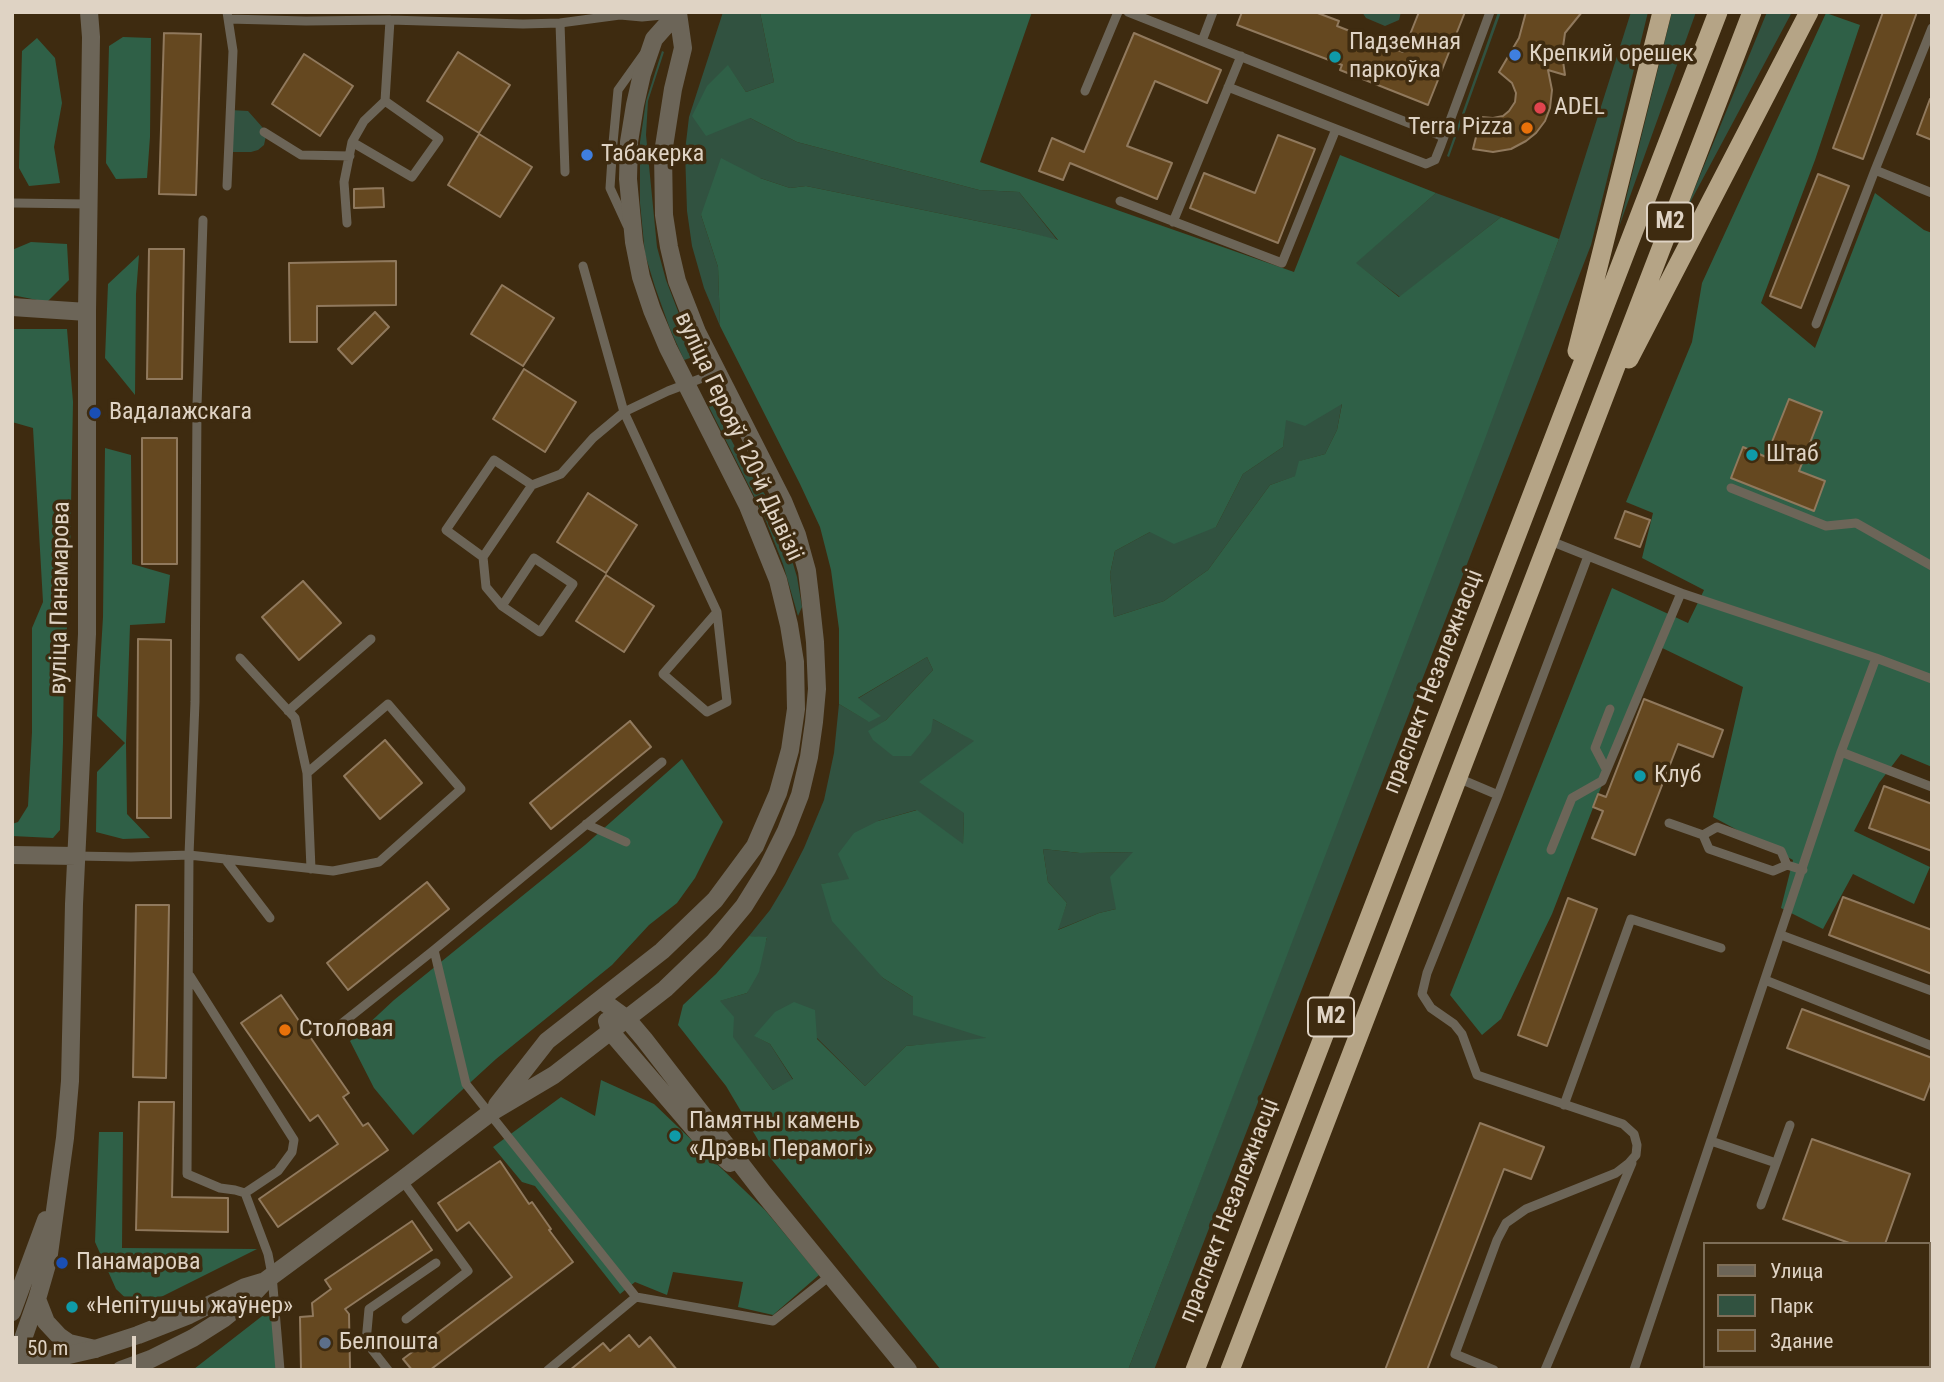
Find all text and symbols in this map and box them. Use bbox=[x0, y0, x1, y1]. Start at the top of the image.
place label: Падземная паркоўка bbox=[1349, 29, 1461, 85]
place label: Крепкий орешек bbox=[1529, 41, 1694, 69]
marker: Крепкий орешек bbox=[1507, 47, 1523, 63]
marker: Падземная паркоўка bbox=[1327, 49, 1343, 65]
place label: ADEL bbox=[1554, 94, 1605, 122]
marker: ADEL bbox=[1532, 100, 1548, 116]
place label: Terra Pizza bbox=[1408, 114, 1513, 142]
marker: Terra Pizza bbox=[1519, 120, 1535, 136]
place label: Табакерка bbox=[601, 141, 704, 169]
marker: Табакерка bbox=[579, 147, 595, 163]
road number: М2 bbox=[1647, 202, 1693, 242]
street label: вуліца Герояў 120-й Дывізіі bbox=[668, 308, 808, 566]
place label: Вадалажскага bbox=[109, 399, 252, 427]
marker: Вадалажскага bbox=[87, 405, 103, 421]
place label: Штаб bbox=[1766, 441, 1819, 469]
marker: Штаб bbox=[1744, 447, 1760, 463]
street label: вуліца Панамарова bbox=[45, 501, 77, 695]
street label: праспект Незалежнасці bbox=[1378, 566, 1490, 798]
place label: Клуб bbox=[1654, 762, 1701, 790]
marker: Клуб bbox=[1632, 768, 1648, 784]
road number: М2 bbox=[1308, 998, 1354, 1036]
place label: Столовая bbox=[299, 1016, 394, 1044]
marker: Столовая bbox=[277, 1022, 293, 1038]
street label: праспект Незалежнасці bbox=[1174, 1095, 1286, 1327]
place label: Памятны камень «Дрэвы Перамогі» bbox=[689, 1108, 873, 1164]
marker: Памятны камень «Дрэвы Перамогі» bbox=[667, 1128, 683, 1144]
legend bbox=[1702, 1242, 1930, 1368]
place label: Панамарова bbox=[76, 1249, 201, 1277]
marker: Панамарова bbox=[54, 1255, 70, 1271]
text: Улица bbox=[1770, 1259, 1823, 1283]
place label: «Непітушчы жаўнер» bbox=[86, 1293, 293, 1321]
text: Парк bbox=[1770, 1294, 1814, 1318]
marker: «Непітушчы жаўнер» bbox=[64, 1299, 80, 1315]
scale bar bbox=[18, 1322, 140, 1366]
place label: Белпошта bbox=[339, 1329, 438, 1357]
text: Здание bbox=[1770, 1329, 1833, 1353]
marker: Белпошта bbox=[317, 1335, 333, 1351]
text: 50 m bbox=[27, 1336, 68, 1360]

